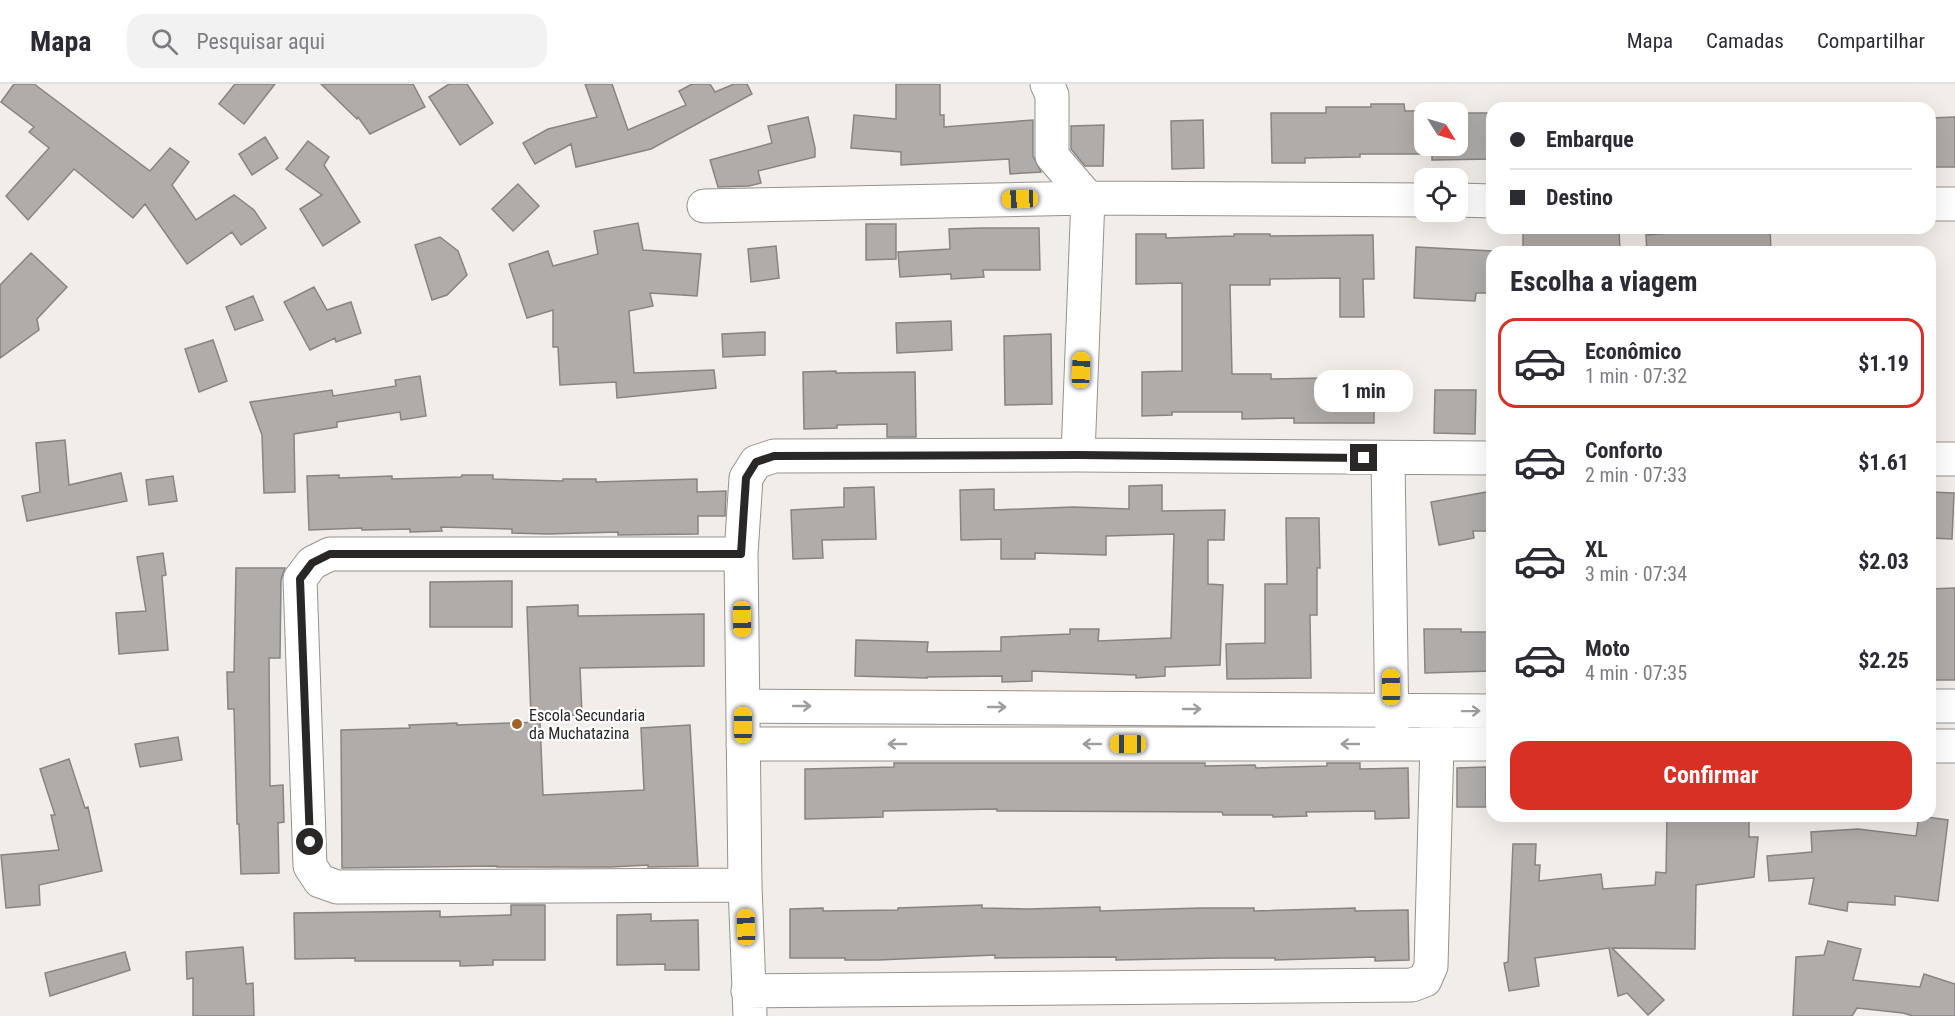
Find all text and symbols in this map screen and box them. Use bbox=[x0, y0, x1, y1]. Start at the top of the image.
search box bbox=[127, 14, 547, 68]
text: Mapa bbox=[30, 25, 91, 58]
icon: search bbox=[148, 25, 181, 58]
text: Pesquisar aqui bbox=[196, 29, 325, 54]
text: Mapa bbox=[1627, 29, 1673, 53]
text: Camadas bbox=[1706, 29, 1784, 53]
text: Compartilhar bbox=[1817, 29, 1925, 53]
north arrow bbox=[1414, 102, 1468, 156]
map controls bbox=[1414, 102, 1468, 222]
text: Embarque bbox=[1546, 127, 1634, 152]
button: locate bbox=[1414, 168, 1468, 222]
text: Destino bbox=[1546, 185, 1613, 210]
car bbox=[1002, 189, 1038, 209]
text: Escolha a viagem bbox=[1510, 266, 1698, 298]
icon: car bbox=[1513, 336, 1567, 390]
text: Econômico bbox=[1585, 339, 1681, 364]
text: $1.19 bbox=[1858, 351, 1909, 376]
car bbox=[1071, 352, 1091, 388]
text: 1 min · 07:32 bbox=[1585, 364, 1687, 388]
callout: 1 min bbox=[1314, 371, 1414, 413]
text: 1 min bbox=[1341, 379, 1386, 403]
icon: car bbox=[1513, 435, 1567, 489]
text: Conforto bbox=[1585, 438, 1663, 463]
route end bbox=[1350, 444, 1377, 471]
text: $1.61 bbox=[1858, 450, 1909, 475]
text: 2 min · 07:33 bbox=[1585, 463, 1687, 487]
icon: car bbox=[1513, 534, 1567, 588]
text: XL bbox=[1585, 537, 1608, 562]
text: $2.03 bbox=[1858, 549, 1909, 574]
text: 3 min · 07:34 bbox=[1585, 562, 1687, 586]
car bbox=[733, 601, 751, 637]
icon: car bbox=[1513, 633, 1567, 687]
text: Moto bbox=[1585, 636, 1630, 661]
text: $2.25 bbox=[1858, 648, 1909, 673]
text: 4 min · 07:35 bbox=[1585, 661, 1687, 685]
car bbox=[1382, 669, 1400, 705]
one-way arrow bbox=[791, 700, 811, 712]
one-way arrow bbox=[986, 702, 1006, 713]
one-way arrow bbox=[1181, 703, 1201, 715]
one-way arrow bbox=[1460, 705, 1480, 717]
place label: Escola Secundaria da Muchatazina bbox=[529, 706, 645, 743]
car bbox=[734, 707, 752, 743]
marker: Escola Secundaria da Muchatazina bbox=[510, 717, 524, 731]
car bbox=[1110, 735, 1146, 753]
one-way arrow bbox=[888, 738, 908, 750]
one-way arrow bbox=[1083, 738, 1103, 750]
one-way arrow bbox=[1341, 738, 1361, 750]
button: Confirmar bbox=[1510, 741, 1912, 810]
route start bbox=[296, 828, 323, 855]
car bbox=[736, 909, 756, 945]

